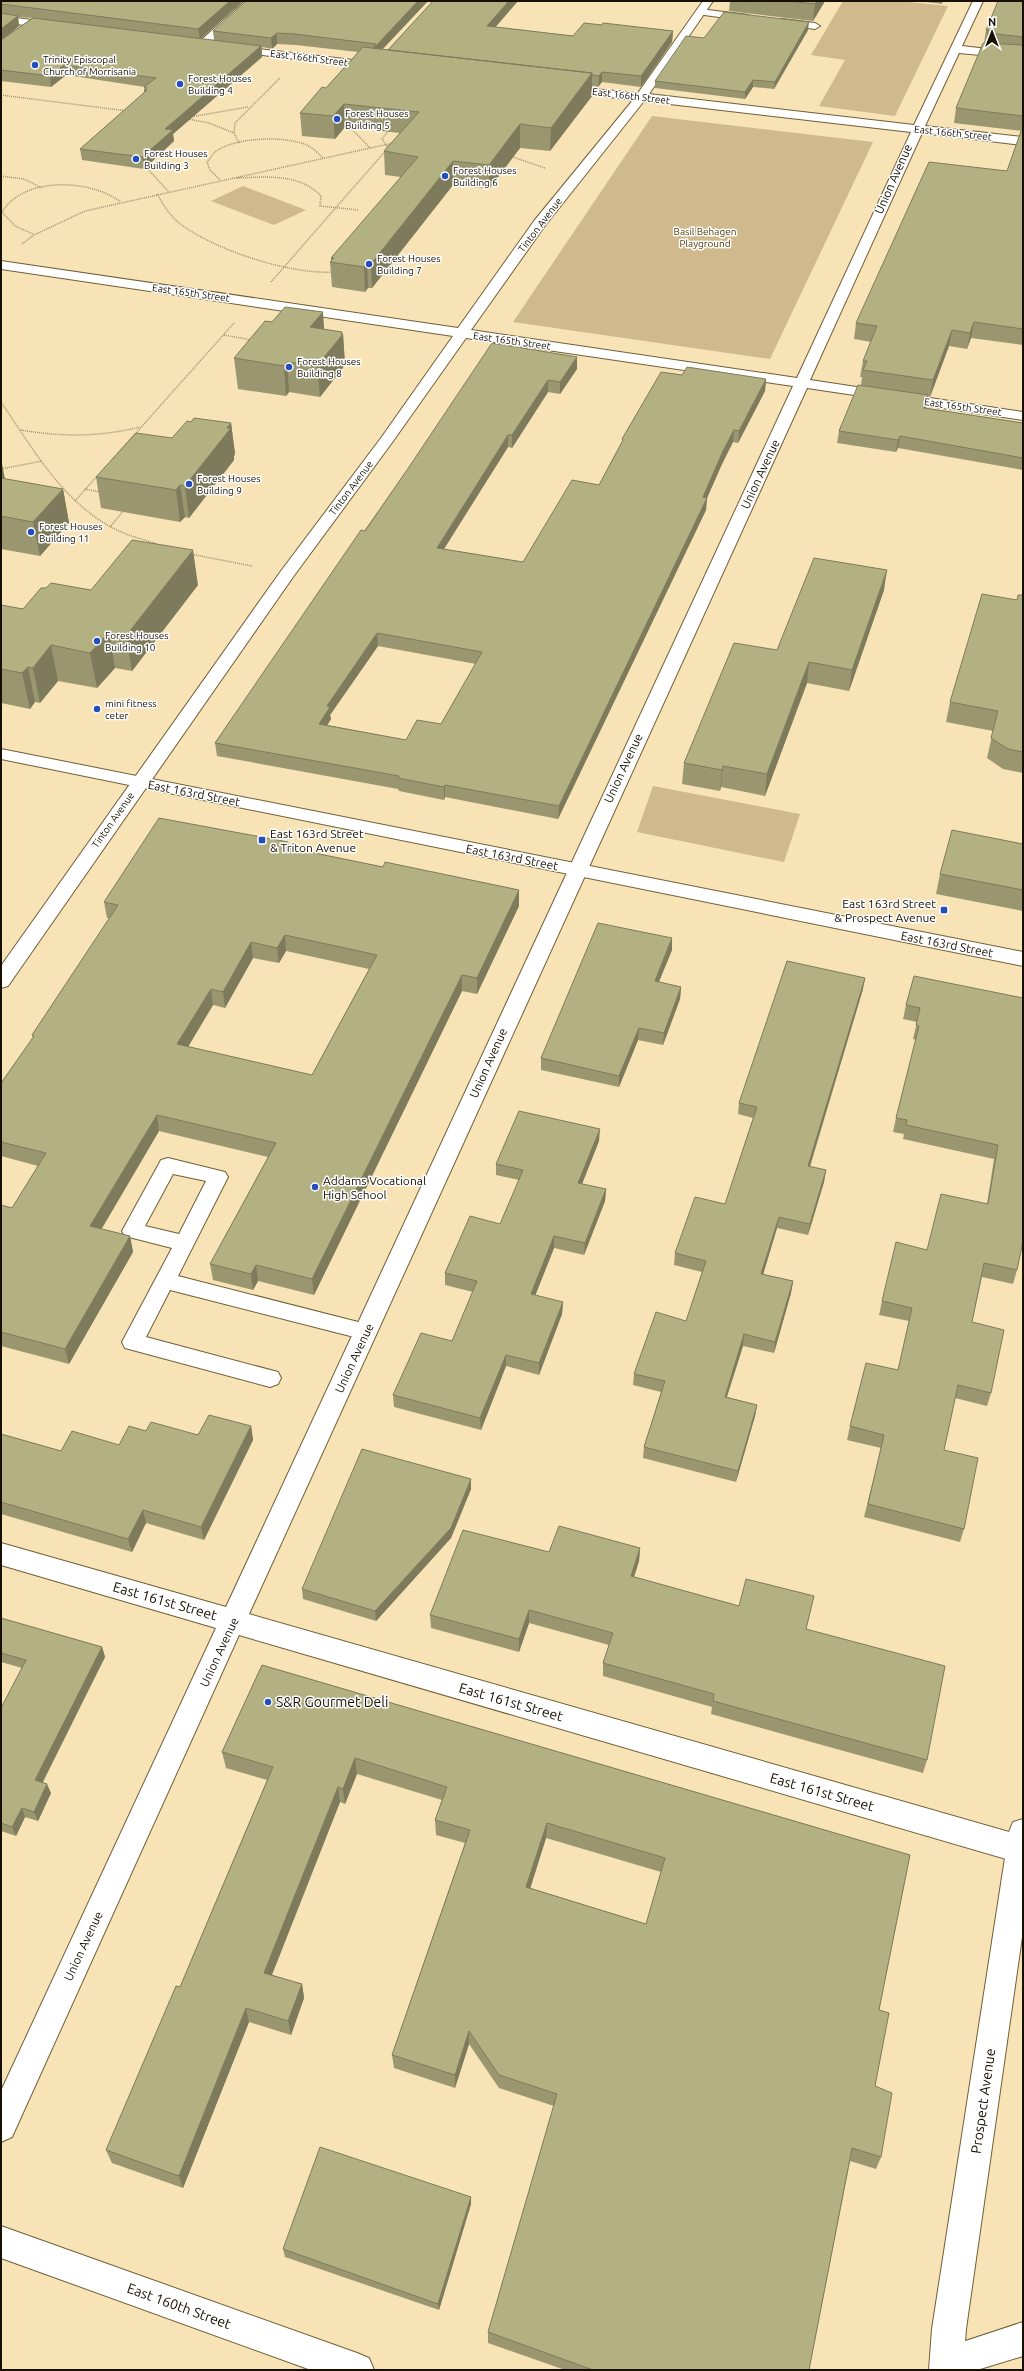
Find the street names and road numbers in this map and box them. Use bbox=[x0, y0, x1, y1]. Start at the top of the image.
street label: East 166th Street bbox=[270, 48, 348, 68]
street label: East 166th Street bbox=[592, 86, 670, 106]
street label: East 166th Street bbox=[914, 123, 992, 143]
street label: Union Avenue bbox=[872, 142, 914, 216]
street label: Tinton Avenue bbox=[516, 196, 564, 254]
street label: East 165th Street bbox=[152, 282, 230, 304]
street label: East 165th Street bbox=[473, 330, 551, 352]
street label: East 165th Street bbox=[924, 396, 1002, 418]
street label: Union Avenue bbox=[738, 437, 782, 511]
street label: Tinton Avenue bbox=[327, 459, 375, 517]
street label: Union Avenue bbox=[601, 731, 645, 805]
street label: East 163rd Street bbox=[147, 778, 241, 808]
street label: Tinton Avenue bbox=[90, 790, 136, 850]
street label: East 163rd Street bbox=[465, 842, 559, 872]
street label: East 163rd Street bbox=[900, 929, 994, 959]
street label: Union Avenue bbox=[467, 1026, 509, 1100]
street label: Union Avenue bbox=[332, 1321, 376, 1395]
street label: East 161st Street bbox=[111, 1579, 219, 1624]
street label: Union Avenue bbox=[197, 1615, 241, 1689]
street label: East 161st Street bbox=[457, 1680, 565, 1725]
street label: East 161st Street bbox=[768, 1770, 876, 1815]
street label: Union Avenue bbox=[61, 1909, 105, 1983]
street label: Prospect Avenue bbox=[968, 2047, 998, 2155]
street label: East 160th Street bbox=[125, 2280, 234, 2332]

